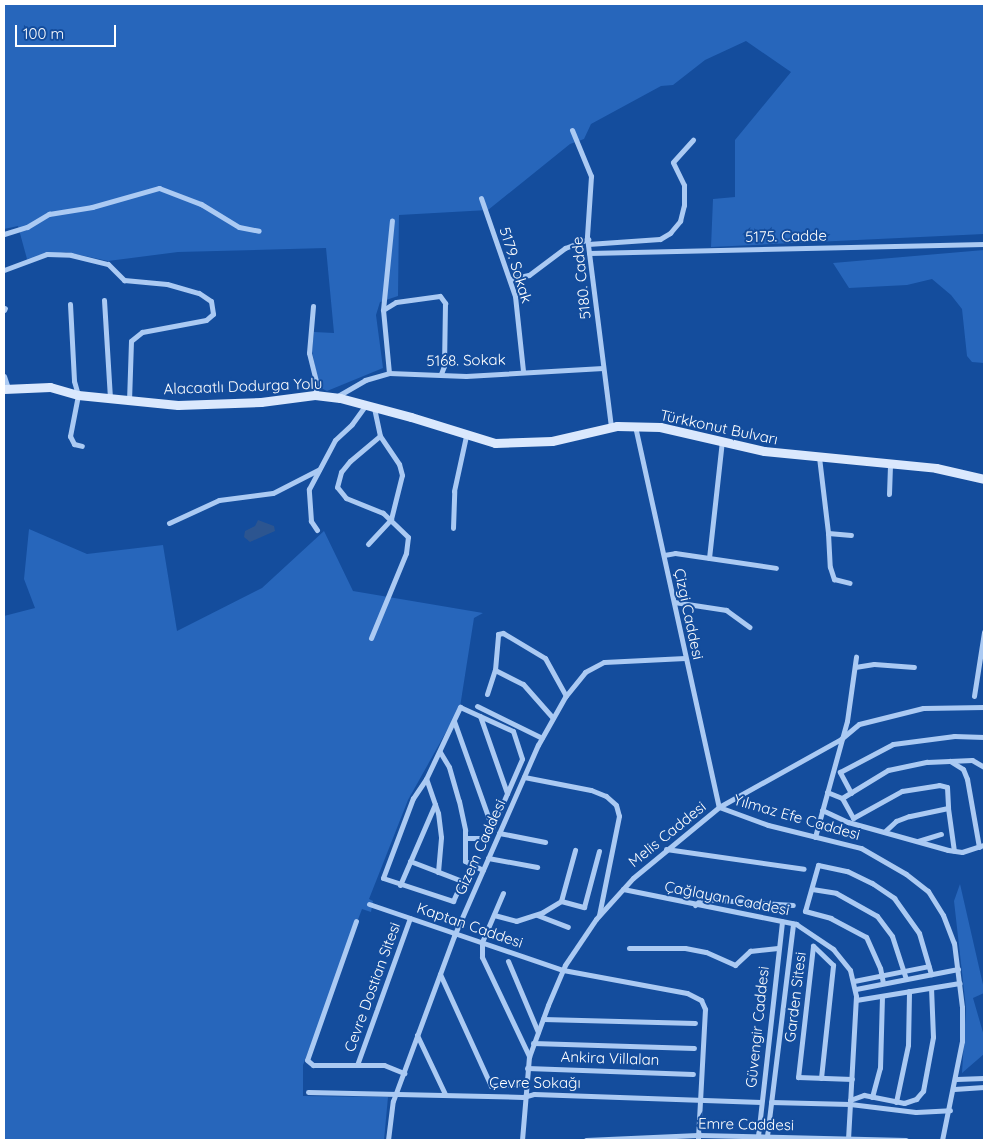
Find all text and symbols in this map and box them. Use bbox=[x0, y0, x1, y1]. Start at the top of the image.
scale bar bbox=[18, 15, 119, 47]
text: 100 m bbox=[23, 24, 64, 43]
street label: 5179. Sokak bbox=[496, 225, 536, 305]
street label: 5175. Cadde bbox=[745, 226, 827, 246]
street label: 5180. Cadde bbox=[568, 236, 594, 320]
street label: 5168. Sokak bbox=[426, 350, 506, 370]
street label: Alacaatlı Dodurga Yolu bbox=[163, 374, 323, 398]
street label: Türkkonut Bulvarı bbox=[658, 406, 780, 448]
street label: Çizgi Caddesi bbox=[671, 567, 707, 661]
street label: Yılmaz Efe Caddesi bbox=[732, 790, 862, 844]
street label: Gizem Caddesi bbox=[451, 796, 509, 898]
street label: Melis Caddesi bbox=[625, 797, 709, 871]
street label: Çağlayan Caddesi bbox=[663, 877, 791, 919]
street label: Kaptan Caddesi bbox=[415, 898, 525, 952]
street label: Cevre Dostian Sitesi bbox=[340, 920, 404, 1054]
street label: Garden Sitesi bbox=[781, 951, 809, 1043]
street label: Güvengir Caddesi bbox=[742, 965, 772, 1089]
street label: Ankira Villalan bbox=[560, 1047, 660, 1069]
street label: Çevre Sokağı bbox=[489, 1074, 581, 1092]
street label: Emre Caddesi bbox=[698, 1114, 794, 1134]

